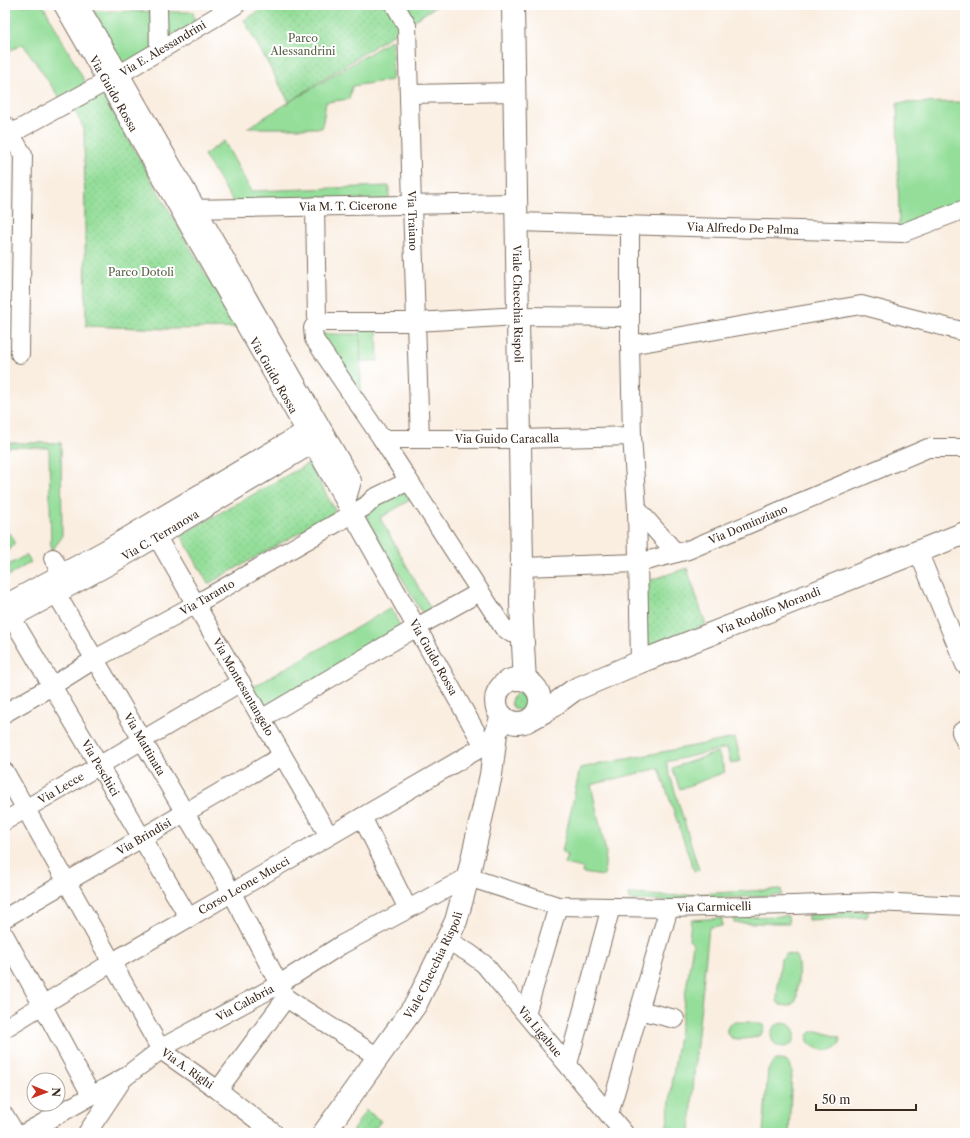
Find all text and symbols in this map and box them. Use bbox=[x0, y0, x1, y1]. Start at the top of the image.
street label: Via E. Alessandrini bbox=[116, 17, 209, 80]
park label: Parco Alessandrini bbox=[270, 31, 336, 58]
street label: Via Guido Rossa bbox=[86, 52, 141, 134]
street label: Via Traiano bbox=[405, 189, 421, 251]
street label: Via M. T. Cicerone bbox=[298, 198, 397, 214]
street label: Via Alfredo De Palma bbox=[686, 220, 799, 237]
street label: Viale Checchia Rispoli bbox=[510, 244, 526, 364]
park label: Parco Dotoli bbox=[108, 265, 175, 279]
street label: Via Guido Rossa bbox=[246, 334, 301, 416]
street label: Via Guido Caracalla bbox=[454, 431, 559, 446]
street label: Via Dominziano bbox=[705, 501, 790, 548]
street label: Via C. Terranova bbox=[119, 507, 202, 564]
street label: Via Taranto bbox=[177, 576, 237, 619]
street label: Via Rodolfo Morandi bbox=[714, 584, 823, 638]
street label: Via Guido Rossa bbox=[406, 616, 461, 698]
street label: Via Montesantangelo bbox=[209, 635, 277, 739]
street label: Via Mattinata bbox=[120, 709, 169, 778]
street label: Via Peschici bbox=[78, 736, 123, 799]
street label: Via Lecce bbox=[35, 769, 87, 808]
street label: Via Brindisi bbox=[113, 815, 174, 859]
street label: Corso Leone Mucci bbox=[196, 853, 292, 918]
street label: Via Carmicelli bbox=[676, 899, 752, 915]
street label: Viale Checchia Rispoli bbox=[400, 910, 465, 1022]
street label: Via Calabria bbox=[213, 981, 276, 1025]
street label: Via Ligabue bbox=[514, 1003, 565, 1060]
street label: Via A. Righi bbox=[158, 1045, 217, 1092]
north arrow bbox=[26, 1072, 66, 1112]
scale bar bbox=[816, 1086, 916, 1112]
text: N bbox=[49, 1087, 63, 1098]
text: 50 m bbox=[822, 1092, 851, 1107]

